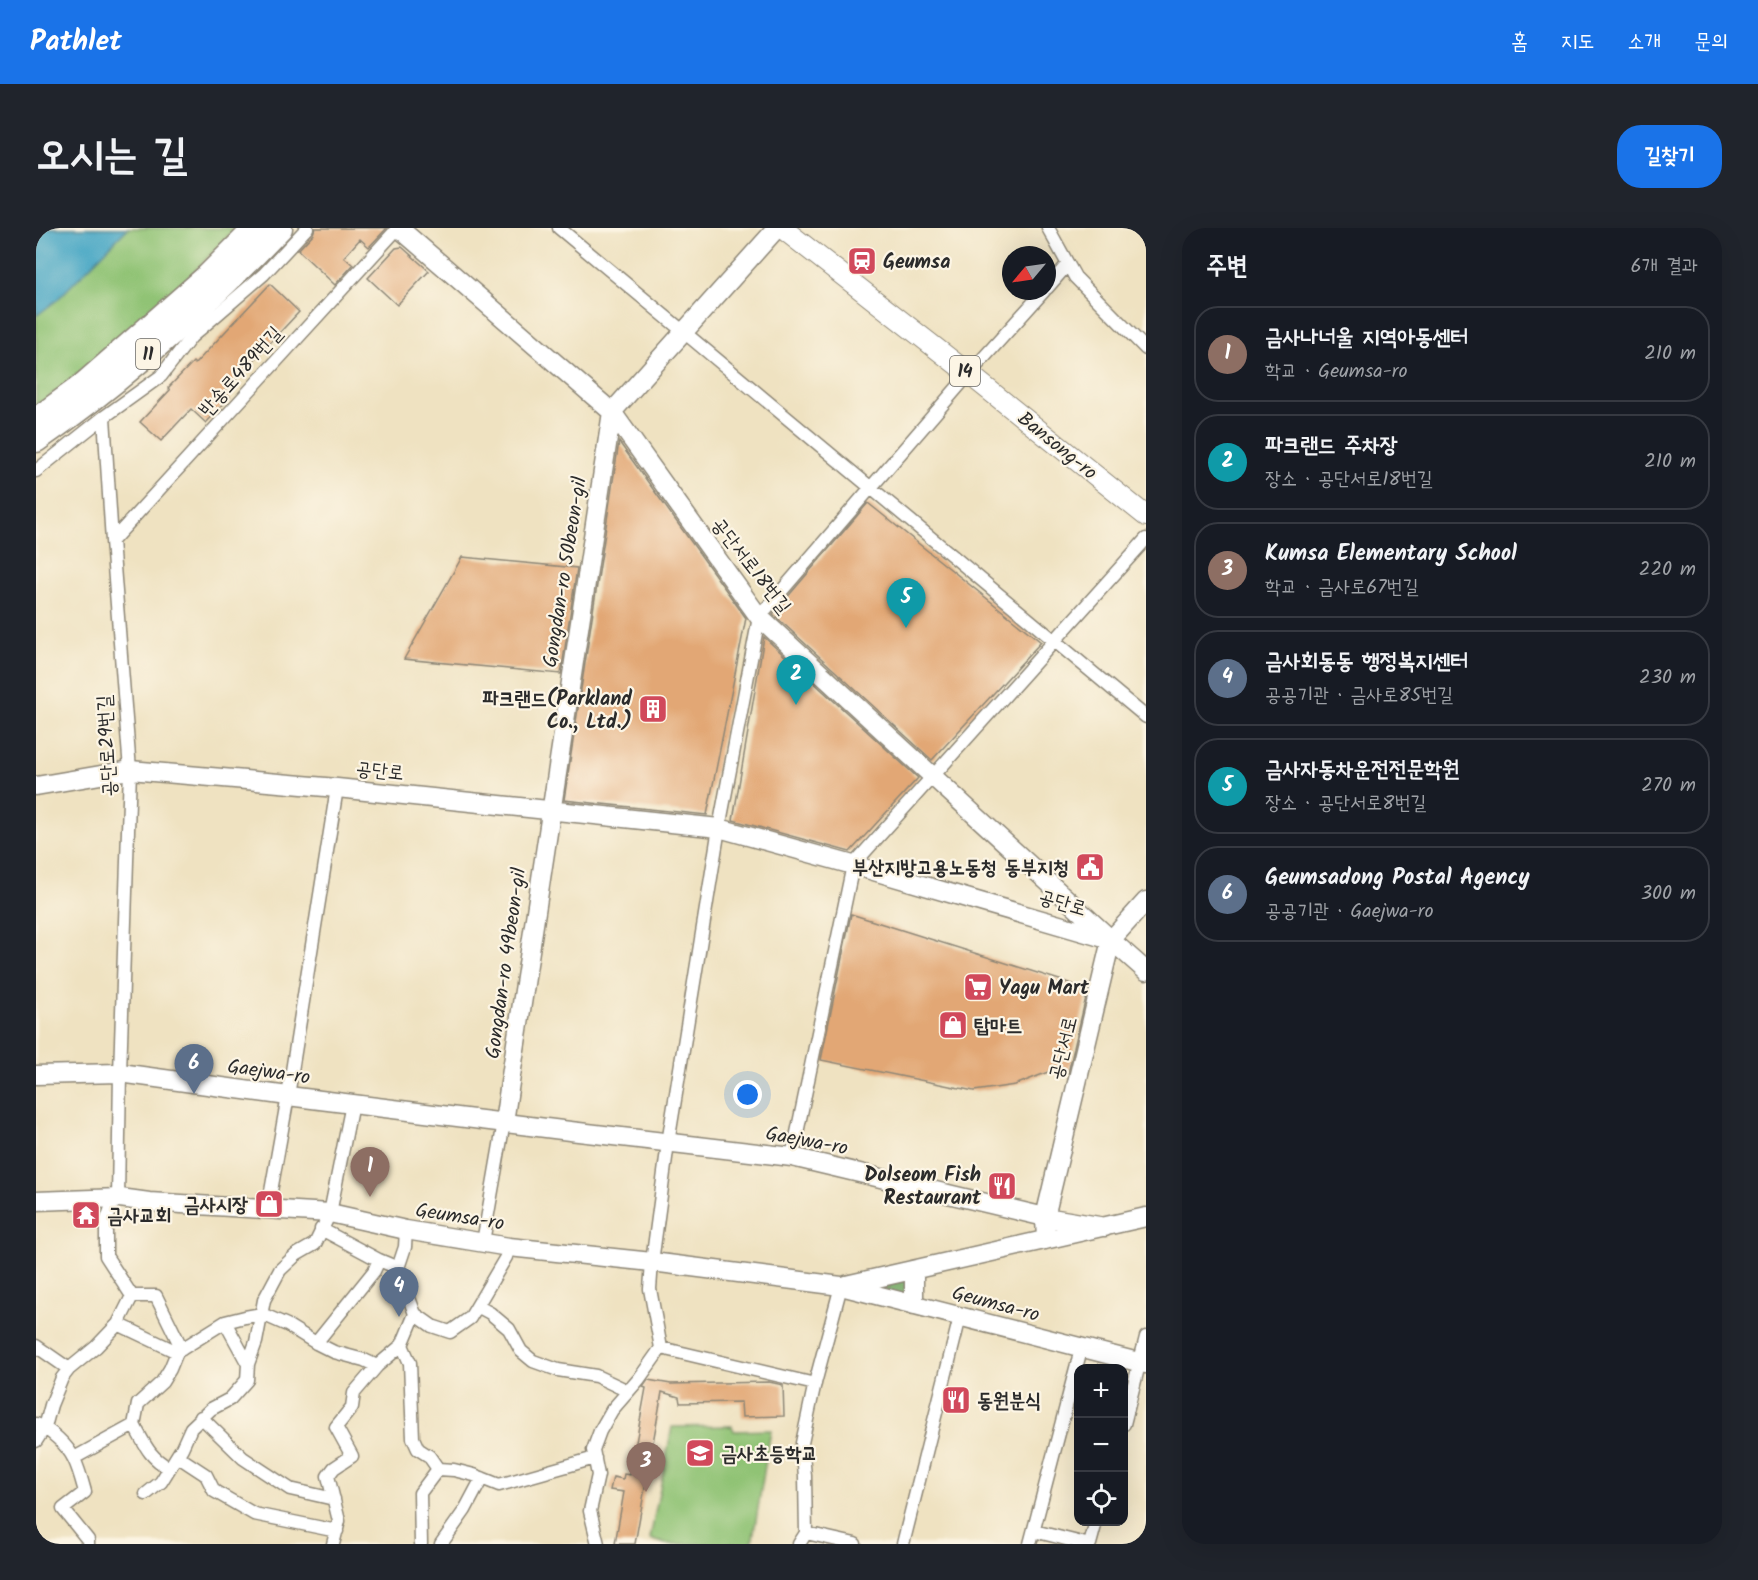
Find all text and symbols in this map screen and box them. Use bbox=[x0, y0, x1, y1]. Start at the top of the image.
text: Pathlet bbox=[30, 20, 122, 65]
text: 홈 bbox=[1511, 26, 1528, 59]
text: 지도 bbox=[1561, 26, 1594, 59]
text: 소개 bbox=[1627, 26, 1661, 59]
text: 문의 bbox=[1694, 26, 1728, 59]
text: 오시는 길 bbox=[36, 123, 187, 190]
button: 길찾기 bbox=[1617, 125, 1722, 188]
station icon: Geumsa bbox=[846, 245, 878, 277]
north arrow bbox=[1002, 246, 1056, 300]
text: 주변 bbox=[1206, 246, 1248, 288]
place label: Geumsa bbox=[883, 247, 950, 279]
text: 6개 결과 bbox=[1631, 251, 1698, 283]
street label: 반송로489번길 bbox=[192, 320, 291, 425]
text: 금사나너울 지역아동센터 bbox=[1265, 321, 1468, 356]
text: 1 bbox=[1224, 338, 1231, 370]
text: 210 m bbox=[1644, 338, 1696, 370]
road number: 11 bbox=[136, 339, 160, 369]
road number: 14 bbox=[950, 356, 980, 386]
text: 학교 · Geumsa-ro bbox=[1265, 356, 1408, 388]
street label: Bansong-ro bbox=[1010, 404, 1104, 489]
text: 파크랜드 주차장 bbox=[1265, 429, 1397, 464]
text: 2 bbox=[1222, 446, 1233, 478]
text: 210 m bbox=[1644, 446, 1696, 478]
text: 장소 · 공단서로18번길 bbox=[1265, 464, 1433, 496]
street label: Gongdan-ro 50beon-gil bbox=[535, 475, 597, 670]
street label: 공단서로18번길 bbox=[702, 511, 798, 621]
text: Kumsa Elementary School bbox=[1265, 537, 1517, 572]
text: 3 bbox=[1222, 554, 1233, 586]
text: 220 m bbox=[1639, 554, 1696, 586]
text: 학교 · 금사로67번길 bbox=[1265, 572, 1419, 604]
pin: 5 bbox=[886, 578, 926, 628]
text: 금사회동동 행정복지센터 bbox=[1265, 645, 1468, 680]
pin: 2 bbox=[776, 656, 816, 705]
text: 4 bbox=[1222, 662, 1233, 694]
text: 230 m bbox=[1639, 662, 1696, 694]
text: 공공기관 · 금사로85번길 bbox=[1265, 680, 1453, 712]
place label: 파크랜드(Parkland Co., Ltd.) bbox=[482, 684, 633, 739]
building icon: 파크랜드(Parkland Co., Ltd.) bbox=[637, 693, 669, 725]
street label: 공단로29번길 bbox=[89, 694, 127, 798]
text: 금사자동차운전전문학원 bbox=[1265, 753, 1460, 788]
street label: 공단로 bbox=[354, 754, 405, 790]
text: 5 bbox=[1222, 770, 1233, 802]
text: 270 m bbox=[1641, 770, 1696, 802]
text: 장소 · 공단서로8번길 bbox=[1265, 788, 1427, 820]
public building icon: 부산지방고용노동청 동부지청 bbox=[1074, 851, 1106, 883]
place label: 부산지방고용노동청 동부지청 bbox=[852, 853, 1069, 885]
text: Geumsadong Postal Agency bbox=[1265, 861, 1530, 896]
street label: Gongdan-ro 49beon-gil bbox=[478, 866, 536, 1061]
text: 6 bbox=[1222, 878, 1233, 910]
text: 300 m bbox=[1641, 878, 1696, 910]
street label: 공단로 bbox=[1035, 882, 1090, 926]
text: 공공기관 · Gaejwa-ro bbox=[1265, 896, 1434, 928]
supermarket icon: Yagu Mart bbox=[962, 971, 994, 1003]
place label: Yagu Mart bbox=[999, 973, 1090, 1005]
shop icon: 탑마트 bbox=[937, 1009, 969, 1041]
place label: 탑마트 bbox=[974, 1011, 1022, 1043]
street label: 공단서로 bbox=[1041, 1013, 1087, 1084]
pin: 6 bbox=[174, 1044, 214, 1094]
street label: Gaejwa-ro bbox=[225, 1051, 312, 1095]
your location bbox=[733, 1080, 762, 1109]
street label: Gaejwa-ro bbox=[763, 1118, 851, 1166]
pin: 1 bbox=[350, 1148, 390, 1197]
place label: Dolseom Fish Restaurant bbox=[864, 1160, 982, 1215]
restaurant icon: Dolseom Fish Restaurant bbox=[986, 1170, 1018, 1202]
shop icon: 금사시장 bbox=[253, 1188, 285, 1220]
place label: 금사시장 bbox=[184, 1190, 248, 1222]
street label: Geumsa-ro bbox=[413, 1195, 506, 1241]
temple icon: 금사교회 bbox=[70, 1199, 102, 1231]
place label: 금사교회 bbox=[107, 1201, 171, 1233]
pin: 4 bbox=[380, 1268, 418, 1317]
street label: Geumsa-ro bbox=[948, 1278, 1043, 1332]
map controls bbox=[1074, 1364, 1128, 1526]
button: + bbox=[1074, 1364, 1128, 1418]
restaurant icon: 동원분식 bbox=[940, 1384, 972, 1416]
place label: 동원분식 bbox=[977, 1386, 1041, 1418]
button: − bbox=[1074, 1418, 1128, 1472]
school or university icon: 금사초등학교 bbox=[684, 1437, 716, 1469]
place label: 금사초등학교 bbox=[721, 1439, 818, 1471]
pin: 3 bbox=[626, 1442, 666, 1492]
button: locate bbox=[1074, 1472, 1128, 1526]

